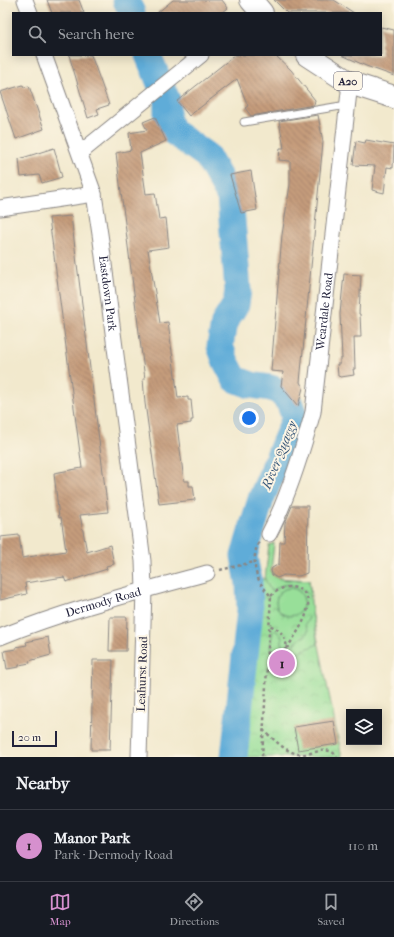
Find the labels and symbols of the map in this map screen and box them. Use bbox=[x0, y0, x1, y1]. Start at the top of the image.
road number: A20 bbox=[334, 72, 362, 90]
street label: Eastdown Park bbox=[96, 255, 120, 333]
street label: Weardale Road bbox=[313, 272, 336, 352]
your location bbox=[239, 408, 259, 428]
water label: River Quaggy bbox=[258, 418, 301, 492]
street label: Dermody Road bbox=[64, 584, 143, 620]
street label: Leahurst Road bbox=[134, 636, 150, 712]
pin: 1 bbox=[269, 648, 295, 678]
scale bar bbox=[12, 729, 57, 748]

